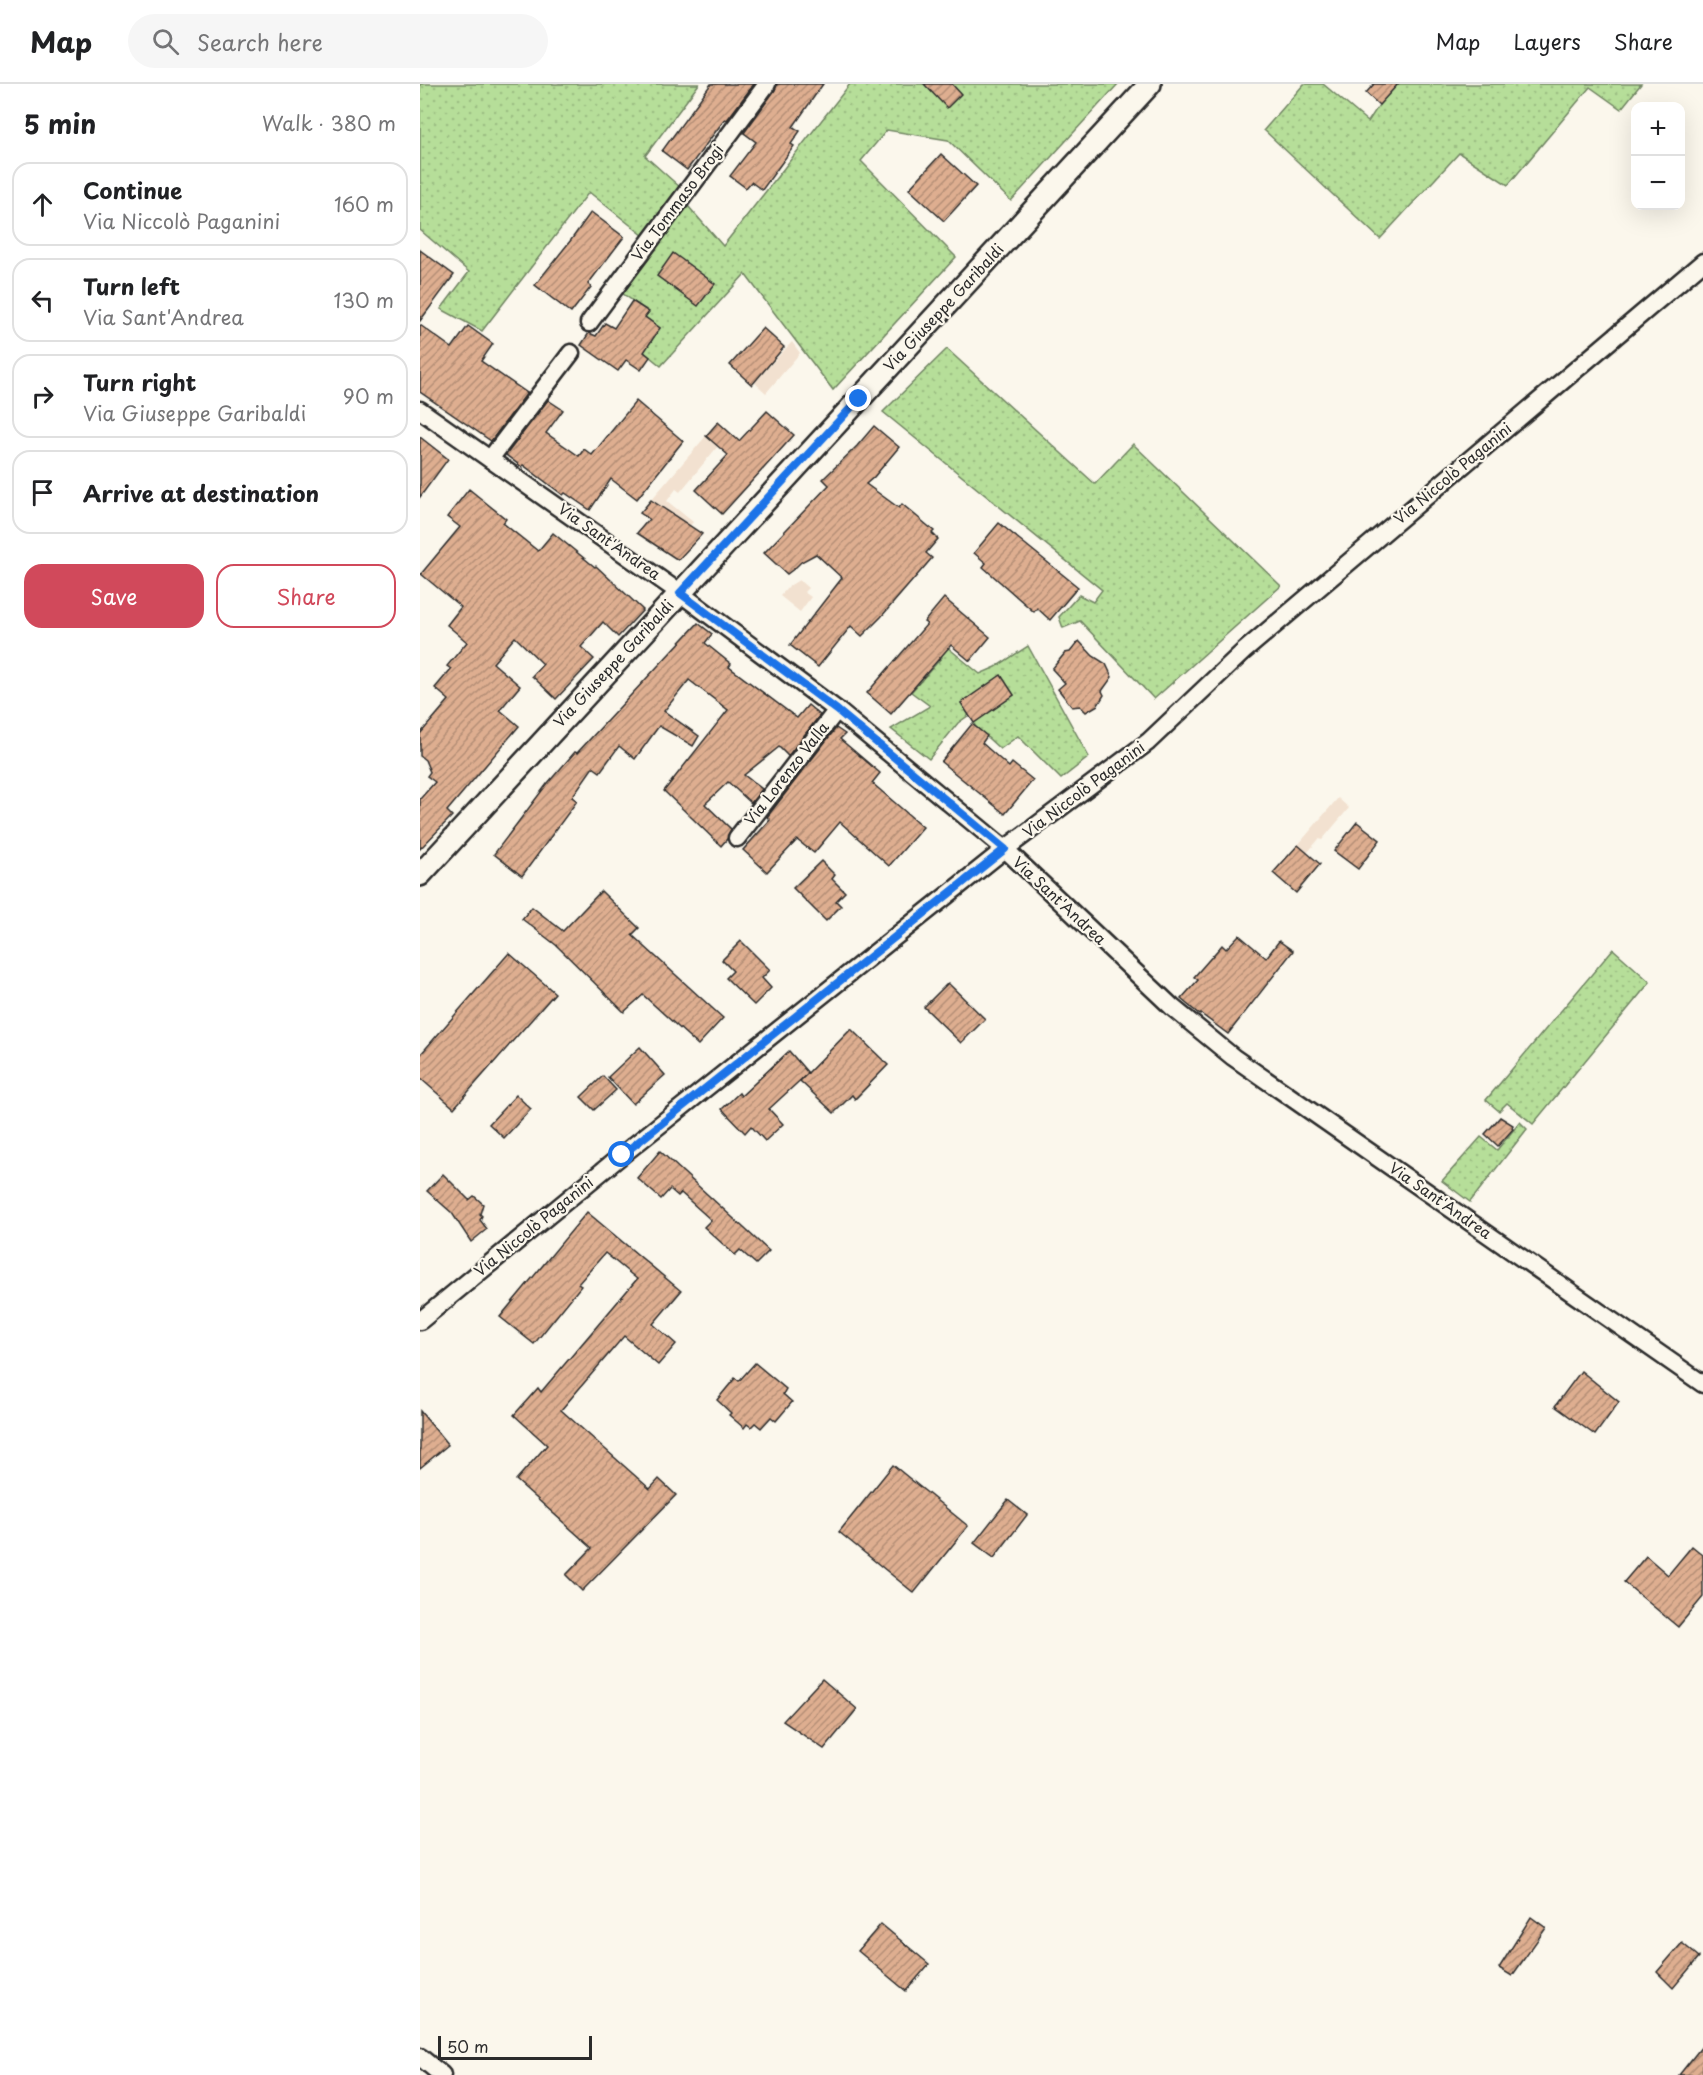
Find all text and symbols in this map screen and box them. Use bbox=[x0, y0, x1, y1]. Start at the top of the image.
search box bbox=[128, 14, 548, 68]
text: Map bbox=[30, 20, 92, 63]
icon: search bbox=[149, 25, 182, 58]
text: Search here bbox=[197, 25, 323, 58]
text: Map bbox=[1436, 25, 1480, 57]
text: Layers bbox=[1513, 25, 1581, 57]
text: Share bbox=[1614, 25, 1673, 57]
map controls bbox=[1631, 102, 1685, 210]
button: + bbox=[1631, 102, 1685, 156]
text: 5 min bbox=[24, 104, 96, 143]
text: Walk · 380 m bbox=[262, 108, 396, 138]
street label: Via Tommaso Brogi bbox=[625, 139, 728, 265]
button: − bbox=[1631, 156, 1685, 210]
text: Continue bbox=[83, 173, 182, 206]
icon: ahead bbox=[26, 188, 59, 221]
text: 160 m bbox=[334, 189, 394, 219]
text: Via Niccolò Paganini bbox=[83, 206, 280, 236]
street label: Via Giuseppe Garibaldi bbox=[877, 238, 1008, 376]
text: Turn left bbox=[83, 269, 180, 302]
icon: left bbox=[26, 284, 59, 317]
text: 130 m bbox=[334, 285, 394, 315]
text: Via Sant'Andrea bbox=[83, 302, 244, 332]
text: Turn right bbox=[83, 365, 196, 398]
icon: right bbox=[26, 380, 59, 413]
text: 90 m bbox=[343, 381, 394, 411]
route end bbox=[845, 385, 871, 411]
text: Via Giuseppe Garibaldi bbox=[83, 398, 306, 428]
street label: Via Niccolò Paganini bbox=[1388, 417, 1516, 529]
icon: arrive bbox=[26, 476, 59, 509]
text: Arrive at destination bbox=[83, 476, 319, 509]
street label: Via Sant'Andrea bbox=[554, 497, 666, 585]
button: Save bbox=[24, 564, 204, 628]
button: Share bbox=[216, 564, 396, 628]
street label: Via Giuseppe Garibaldi bbox=[547, 594, 678, 732]
street label: Via Lorenzo Valla bbox=[738, 716, 834, 830]
street label: Via Niccolò Paganini bbox=[1017, 735, 1149, 842]
street label: Via Sant'Andrea bbox=[1008, 850, 1112, 950]
route start bbox=[608, 1141, 634, 1167]
street label: Via Sant'Andrea bbox=[1385, 1156, 1497, 1244]
street label: Via Niccolò Paganini bbox=[468, 1170, 598, 1281]
scale bar bbox=[438, 2033, 592, 2060]
text: 50 m bbox=[447, 2034, 488, 2058]

